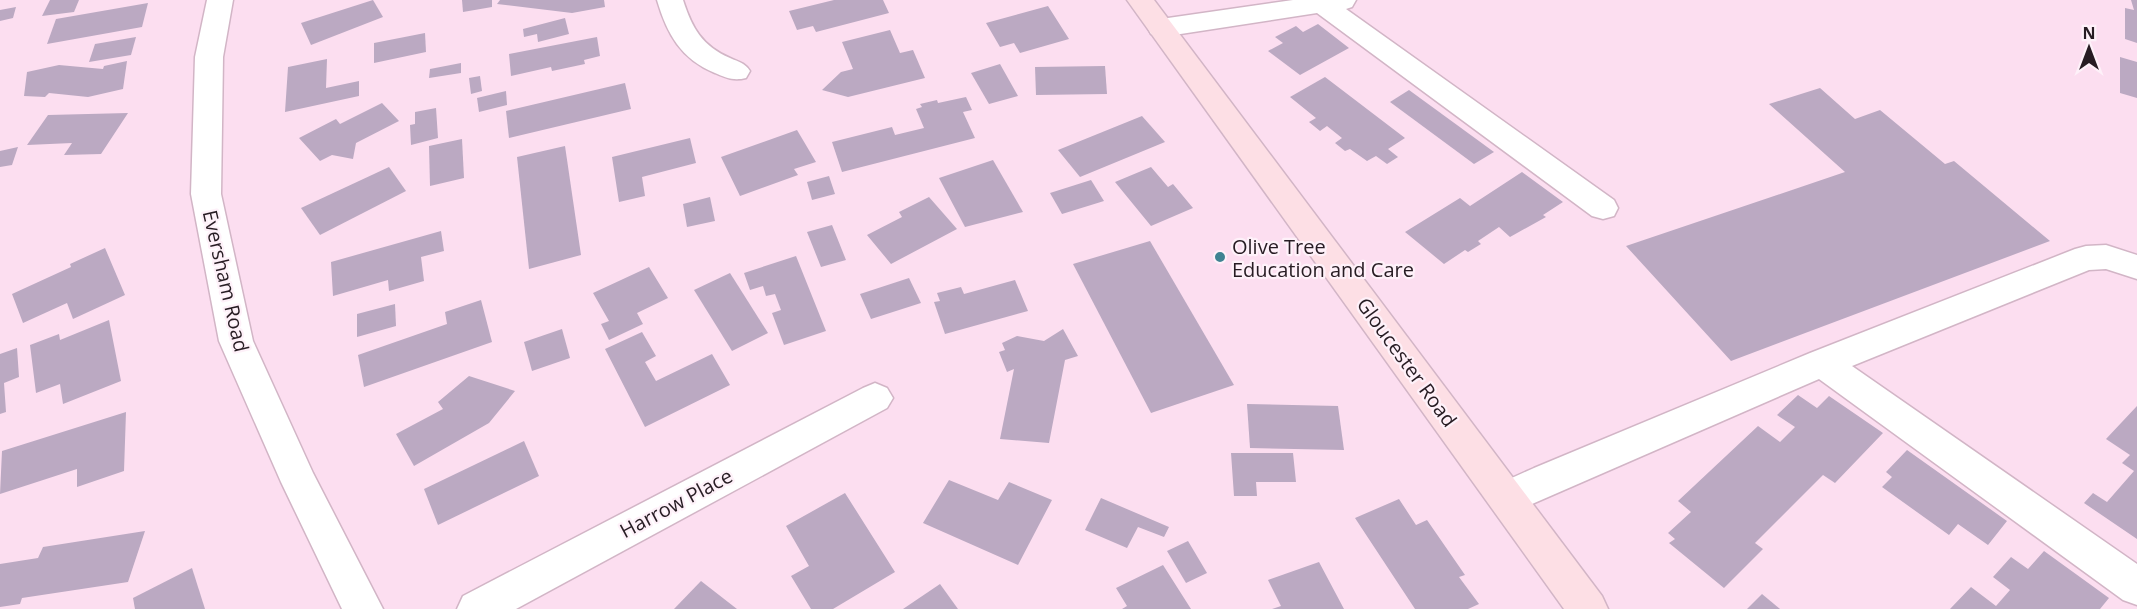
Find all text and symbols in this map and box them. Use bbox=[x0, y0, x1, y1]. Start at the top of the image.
north arrow bbox=[2059, 18, 2119, 78]
text: N bbox=[2082, 22, 2096, 44]
street label: Eversham Road bbox=[197, 207, 255, 355]
place label: Olive Tree Education and Care bbox=[1232, 233, 1414, 283]
marker: Olive Tree Education and Care bbox=[1213, 250, 1227, 264]
street label: Gloucester Road bbox=[1351, 292, 1463, 432]
street label: Harrow Place bbox=[615, 462, 737, 544]

